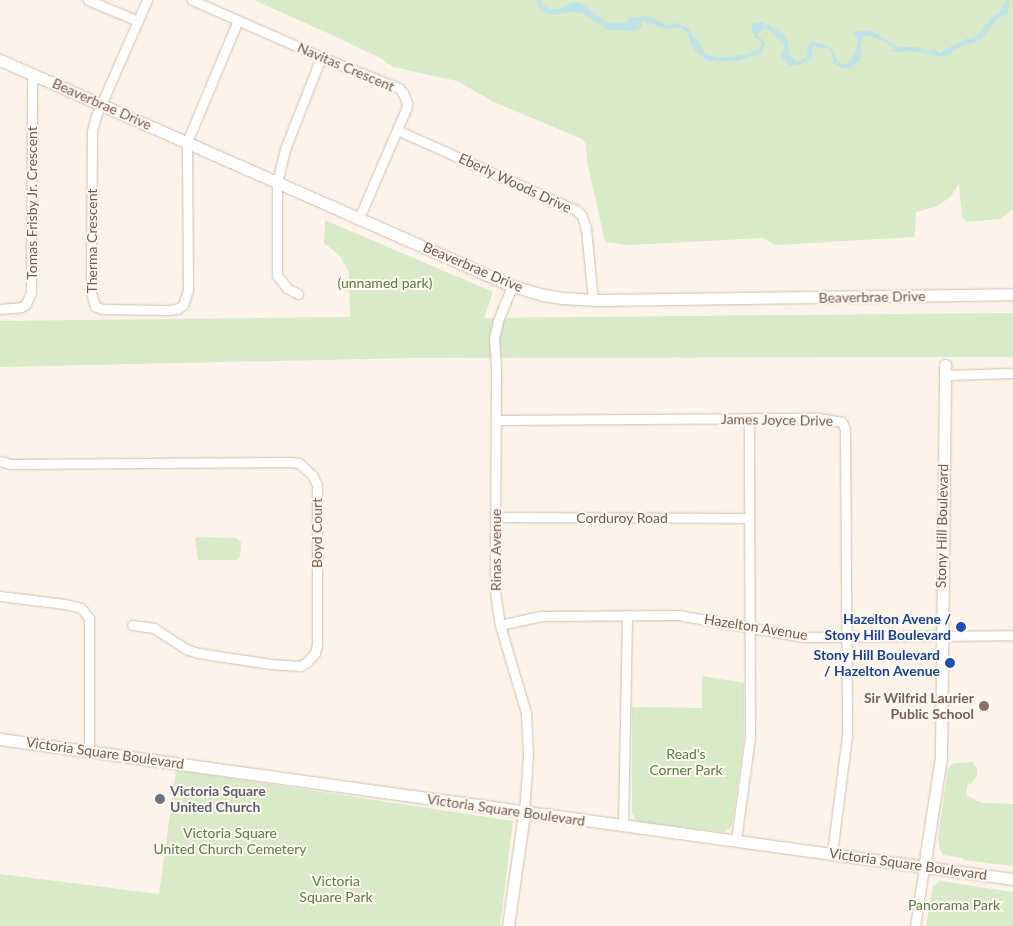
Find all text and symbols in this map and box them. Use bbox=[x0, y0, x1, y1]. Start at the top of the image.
street label: Navitas Crescent bbox=[295, 39, 397, 95]
street label: Beaverbrae Drive bbox=[50, 75, 154, 133]
street label: Tomas Frisby Jr. Crescent bbox=[24, 126, 40, 280]
street label: Eberly Woods Drive bbox=[456, 149, 574, 217]
street label: Therma Crescent bbox=[84, 189, 100, 293]
street label: Beaverbrae Drive bbox=[421, 238, 525, 296]
park label: (unnamed park) bbox=[338, 275, 432, 291]
street label: Beaverbrae Drive bbox=[818, 288, 926, 306]
street label: James Joyce Drive bbox=[721, 411, 833, 429]
street label: Stony Hill Boulevard bbox=[933, 464, 951, 588]
street label: Boyd Court bbox=[309, 498, 325, 568]
street label: Rinas Avenue bbox=[488, 509, 504, 591]
street label: Corduroy Road bbox=[576, 510, 668, 526]
street label: Hazelton Avenue bbox=[703, 610, 809, 644]
place label: Hazelton Avene / Stony Hill Boulevard bbox=[824, 611, 951, 644]
marker: Hazelton Avene / Stony Hill Boulevard bbox=[955, 621, 967, 633]
place label: Stony Hill Boulevard / Hazelton Avenue bbox=[813, 647, 940, 680]
marker: Stony Hill Boulevard / Hazelton Avenue bbox=[944, 657, 956, 669]
place label: Sir Wilfrid Laurier Public School bbox=[864, 690, 974, 722]
marker: Sir Wilfrid Laurier Public School bbox=[978, 700, 990, 712]
street label: Victoria Square Boulevard bbox=[25, 734, 185, 772]
park label: Read's Corner Park bbox=[649, 746, 723, 779]
place label: Victoria Square United Church bbox=[170, 783, 266, 816]
street label: Victoria Square Boulevard bbox=[426, 791, 586, 829]
marker: Victoria Square United Church bbox=[154, 793, 166, 805]
park label: Victoria Square United Church Cemetery bbox=[153, 825, 307, 858]
street label: Victoria Square Boulevard bbox=[828, 845, 988, 883]
park label: Victoria Square Park bbox=[299, 873, 373, 906]
park label: Panorama Park bbox=[908, 897, 1000, 913]

